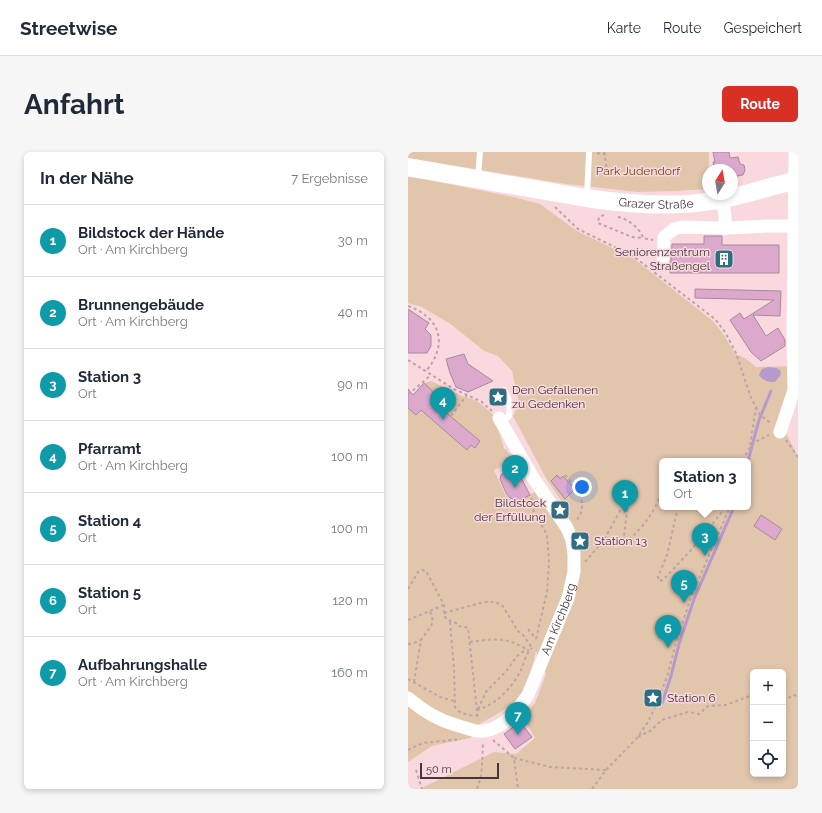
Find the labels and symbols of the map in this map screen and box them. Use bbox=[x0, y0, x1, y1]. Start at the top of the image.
park label: Park Judendorf bbox=[596, 164, 681, 178]
north arrow bbox=[702, 164, 738, 200]
street label: Grazer Straße bbox=[618, 195, 694, 212]
place label: Seniorenzentrum Straßengel bbox=[615, 245, 711, 273]
building icon: Seniorenzentrum Straßengel bbox=[713, 248, 735, 270]
place label: Den Gefallenen zu Gedenken bbox=[512, 383, 598, 411]
place icon: Den Gefallenen zu Gedenken bbox=[487, 386, 509, 408]
pin: 4 bbox=[430, 387, 456, 420]
pin: 2 bbox=[502, 455, 528, 488]
your location bbox=[572, 477, 592, 497]
pin: 1 bbox=[612, 480, 638, 513]
place label: Bildstock der Erfüllung bbox=[474, 496, 547, 524]
place icon: Bildstock der Erfüllung bbox=[549, 499, 571, 521]
pin: 3 bbox=[692, 523, 718, 556]
place icon: Station 13 bbox=[569, 530, 591, 552]
place label: Station 13 bbox=[594, 534, 647, 548]
pin: 5 bbox=[671, 570, 697, 603]
street label: Am Kirchberg bbox=[538, 582, 578, 657]
pin: 6 bbox=[655, 615, 681, 648]
place icon: Station 6 bbox=[642, 687, 664, 709]
place label: Station 6 bbox=[667, 691, 716, 705]
pin: 7 bbox=[505, 702, 531, 735]
scale bar bbox=[420, 761, 499, 780]

